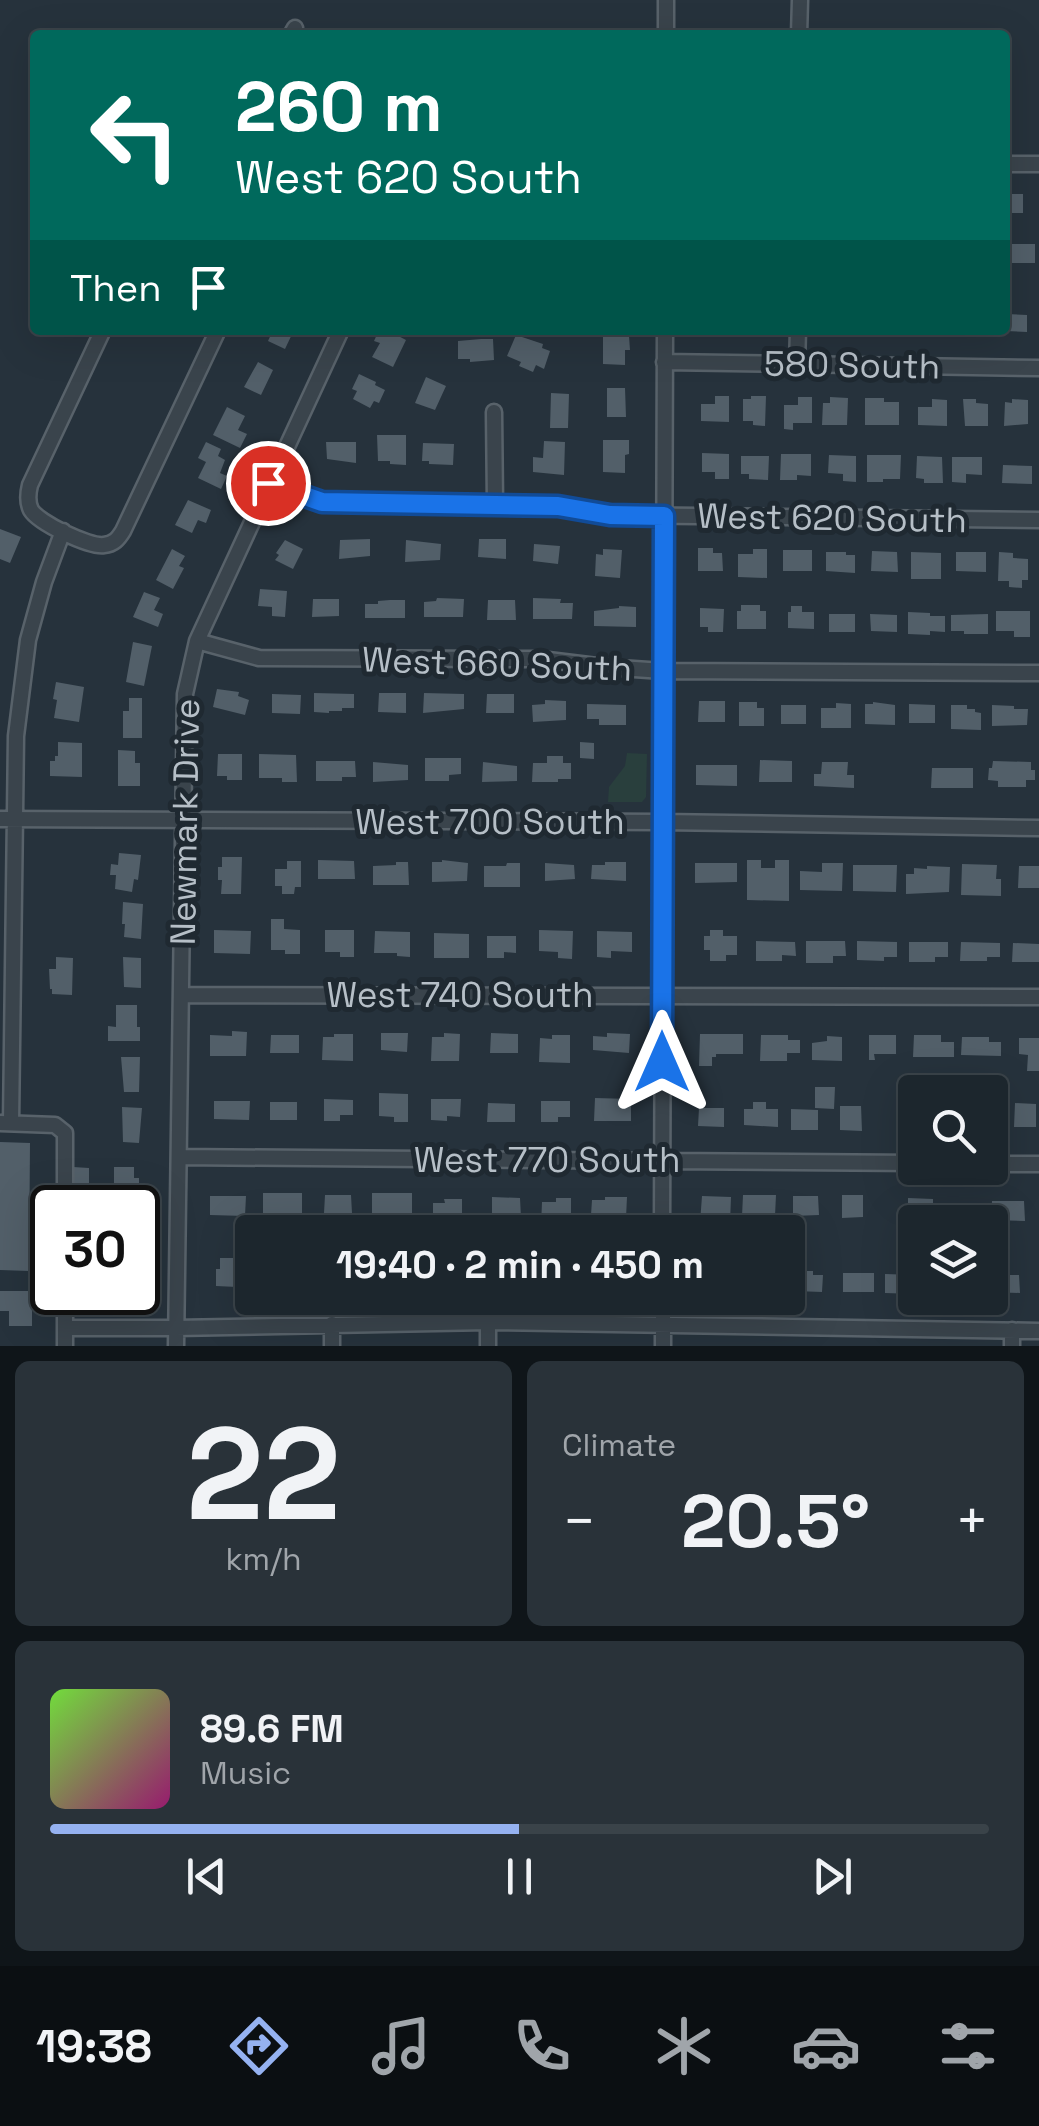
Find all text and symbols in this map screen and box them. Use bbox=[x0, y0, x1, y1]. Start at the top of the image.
text: 260 m bbox=[235, 62, 443, 151]
icon: left bbox=[70, 70, 200, 200]
text: West 620 South bbox=[235, 149, 582, 206]
icon: arrive bbox=[181, 260, 236, 315]
text: Then bbox=[70, 264, 161, 312]
street label: 580 South bbox=[764, 341, 940, 389]
pin bbox=[226, 441, 311, 526]
icon: arrive bbox=[241, 456, 296, 511]
street label: West 620 South bbox=[697, 494, 967, 542]
street label: West 660 South bbox=[361, 637, 633, 691]
street label: Newmark Drive bbox=[161, 698, 209, 946]
street label: West 700 South bbox=[355, 800, 625, 844]
street label: West 740 South bbox=[326, 973, 594, 1017]
position arrow bbox=[610, 1010, 714, 1114]
map controls bbox=[898, 1075, 1008, 1315]
button: search bbox=[898, 1075, 1008, 1185]
street label: West 770 South bbox=[414, 1138, 680, 1182]
speed limit sign: 30 bbox=[30, 1185, 160, 1315]
button: layers bbox=[898, 1205, 1008, 1315]
text: 19:40 · 2 min · 450 m bbox=[336, 1241, 704, 1289]
text: 22 bbox=[186, 1391, 341, 1557]
text: Climate bbox=[562, 1425, 676, 1465]
text: 20.5° bbox=[681, 1473, 870, 1569]
text: − bbox=[562, 1486, 596, 1556]
text: + bbox=[955, 1486, 989, 1556]
text: km/h bbox=[225, 1539, 302, 1579]
text: 89.6 FM bbox=[200, 1705, 344, 1753]
text: Music bbox=[200, 1753, 291, 1793]
icon: previous bbox=[179, 1849, 234, 1904]
icon: pause bbox=[492, 1849, 547, 1904]
icon: next bbox=[805, 1849, 860, 1904]
icon: directions bbox=[224, 2011, 294, 2081]
icon: music bbox=[366, 2011, 436, 2081]
icon: phone bbox=[507, 2011, 577, 2081]
icon: climate bbox=[649, 2011, 719, 2081]
icon: car bbox=[791, 2011, 861, 2081]
icon: filters bbox=[933, 2011, 1003, 2081]
text: 19:38 bbox=[36, 2018, 152, 2075]

